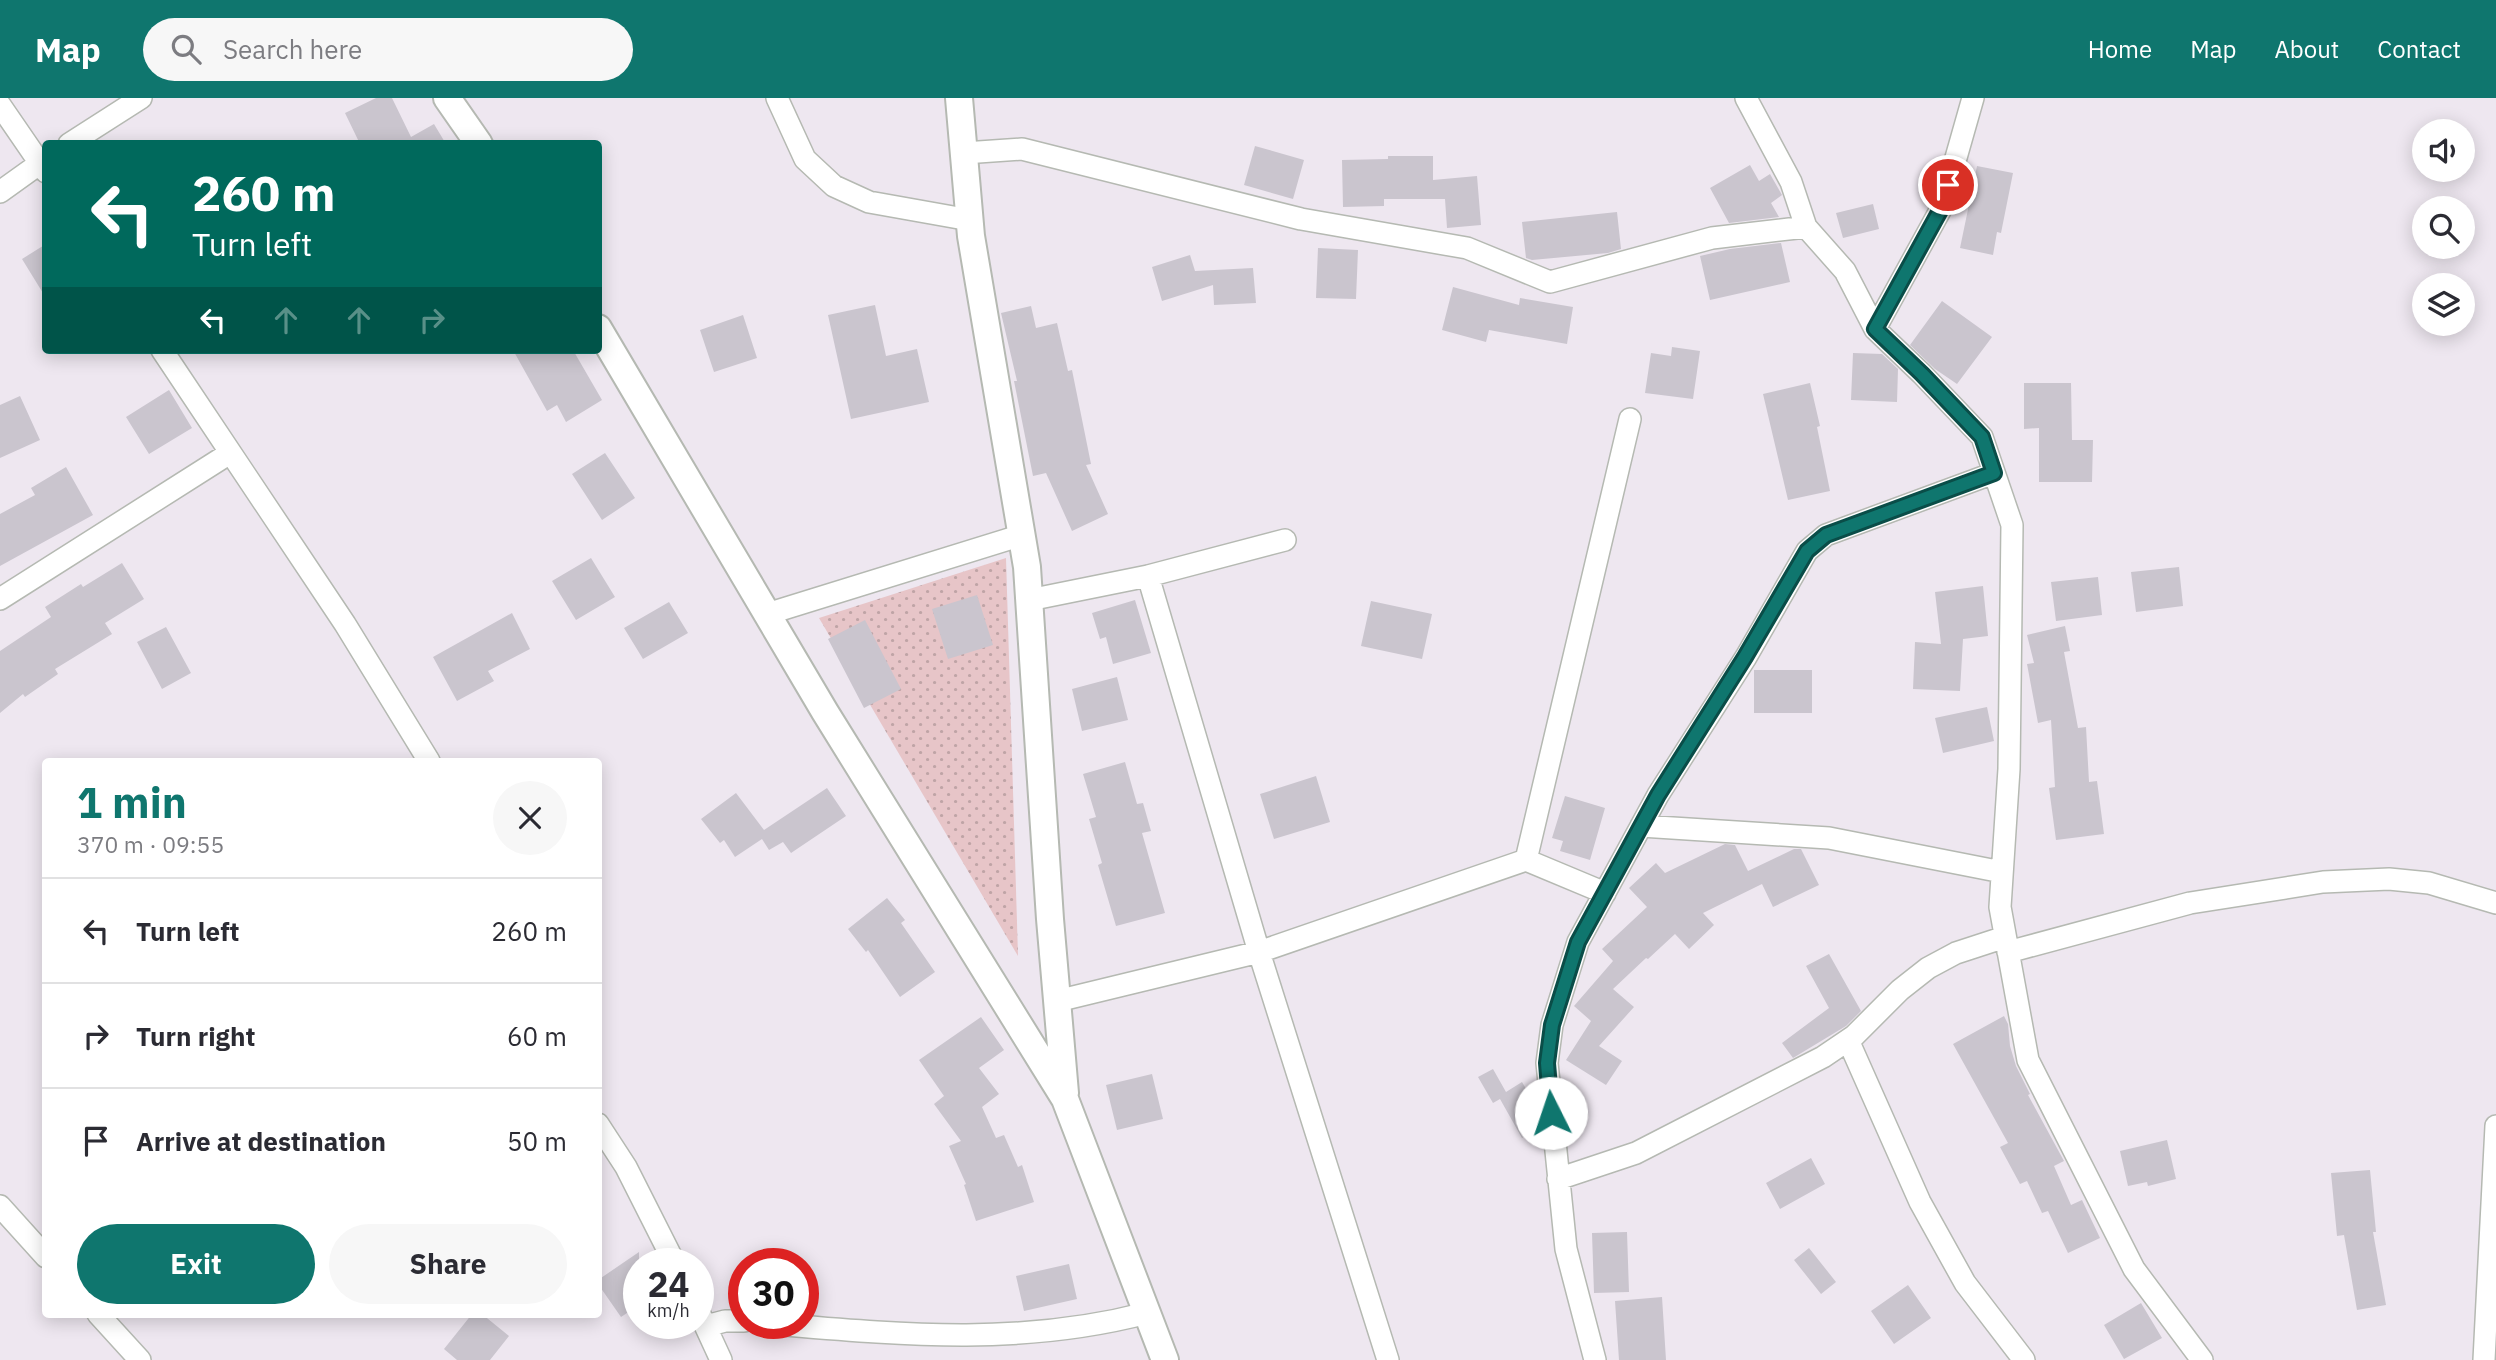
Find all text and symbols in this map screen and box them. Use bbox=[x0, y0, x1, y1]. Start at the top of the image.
search box bbox=[143, 18, 633, 81]
text: Map bbox=[35, 28, 101, 71]
icon: search bbox=[167, 30, 205, 68]
text: Search here bbox=[223, 32, 362, 66]
text: Home bbox=[2088, 33, 2152, 65]
text: Map bbox=[2190, 33, 2236, 65]
text: About bbox=[2274, 33, 2339, 65]
text: Contact bbox=[2377, 33, 2461, 65]
map controls bbox=[2412, 119, 2475, 336]
button: sound bbox=[2412, 119, 2475, 182]
pin bbox=[1918, 155, 1978, 215]
text: 260 m bbox=[192, 161, 336, 224]
icon: arrive bbox=[1929, 166, 1967, 204]
icon: left bbox=[77, 168, 168, 259]
button: search bbox=[2412, 196, 2475, 259]
text: Turn left bbox=[192, 223, 312, 265]
button: layers bbox=[2412, 273, 2475, 336]
icon: left bbox=[194, 301, 232, 339]
icon: ahead bbox=[267, 301, 305, 339]
icon: ahead bbox=[340, 301, 378, 339]
icon: right bbox=[413, 301, 451, 339]
text: 1 min bbox=[77, 775, 187, 830]
button: close bbox=[493, 781, 567, 855]
text: 370 m · 09:55 bbox=[77, 829, 224, 859]
icon: left bbox=[77, 912, 115, 950]
text: Turn left bbox=[136, 914, 239, 948]
text: 260 m bbox=[491, 914, 567, 948]
icon: right bbox=[77, 1017, 115, 1055]
text: Turn right bbox=[136, 1019, 255, 1053]
text: 60 m bbox=[507, 1019, 567, 1053]
position arrow bbox=[1514, 1076, 1588, 1150]
icon: arrive bbox=[77, 1122, 115, 1160]
text: Arrive at destination bbox=[136, 1124, 386, 1158]
text: 50 m bbox=[507, 1124, 567, 1158]
button: Exit bbox=[77, 1224, 315, 1304]
button: Share bbox=[329, 1224, 567, 1304]
speed limit sign: 30 bbox=[728, 1248, 819, 1339]
text: 24 bbox=[647, 1261, 690, 1307]
text: km/h bbox=[647, 1299, 690, 1322]

